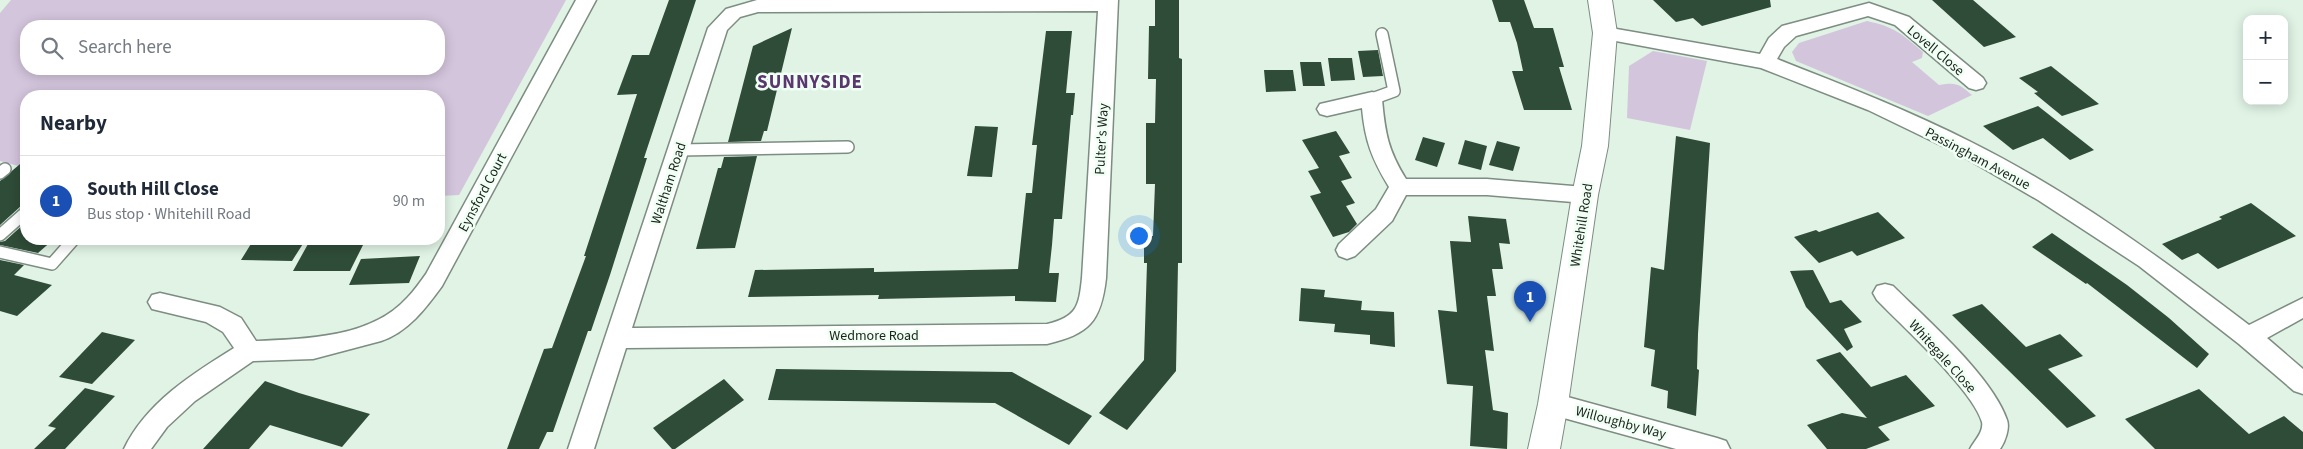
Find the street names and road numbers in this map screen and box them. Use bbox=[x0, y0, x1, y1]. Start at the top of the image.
street label: Lovell Close bbox=[1902, 21, 1968, 81]
street label: Pulter's Way bbox=[1090, 102, 1114, 175]
street label: Passingham Avenue bbox=[1921, 123, 2034, 195]
street label: Waltham Road bbox=[646, 140, 692, 227]
street label: Eynsford Court bbox=[454, 149, 512, 236]
street label: Whitehill Road bbox=[1565, 182, 1598, 269]
street label: Whitegale Close bbox=[1904, 316, 1981, 398]
street label: Wedmore Road bbox=[829, 326, 919, 346]
street label: Willoughby Way bbox=[1573, 401, 1669, 445]

